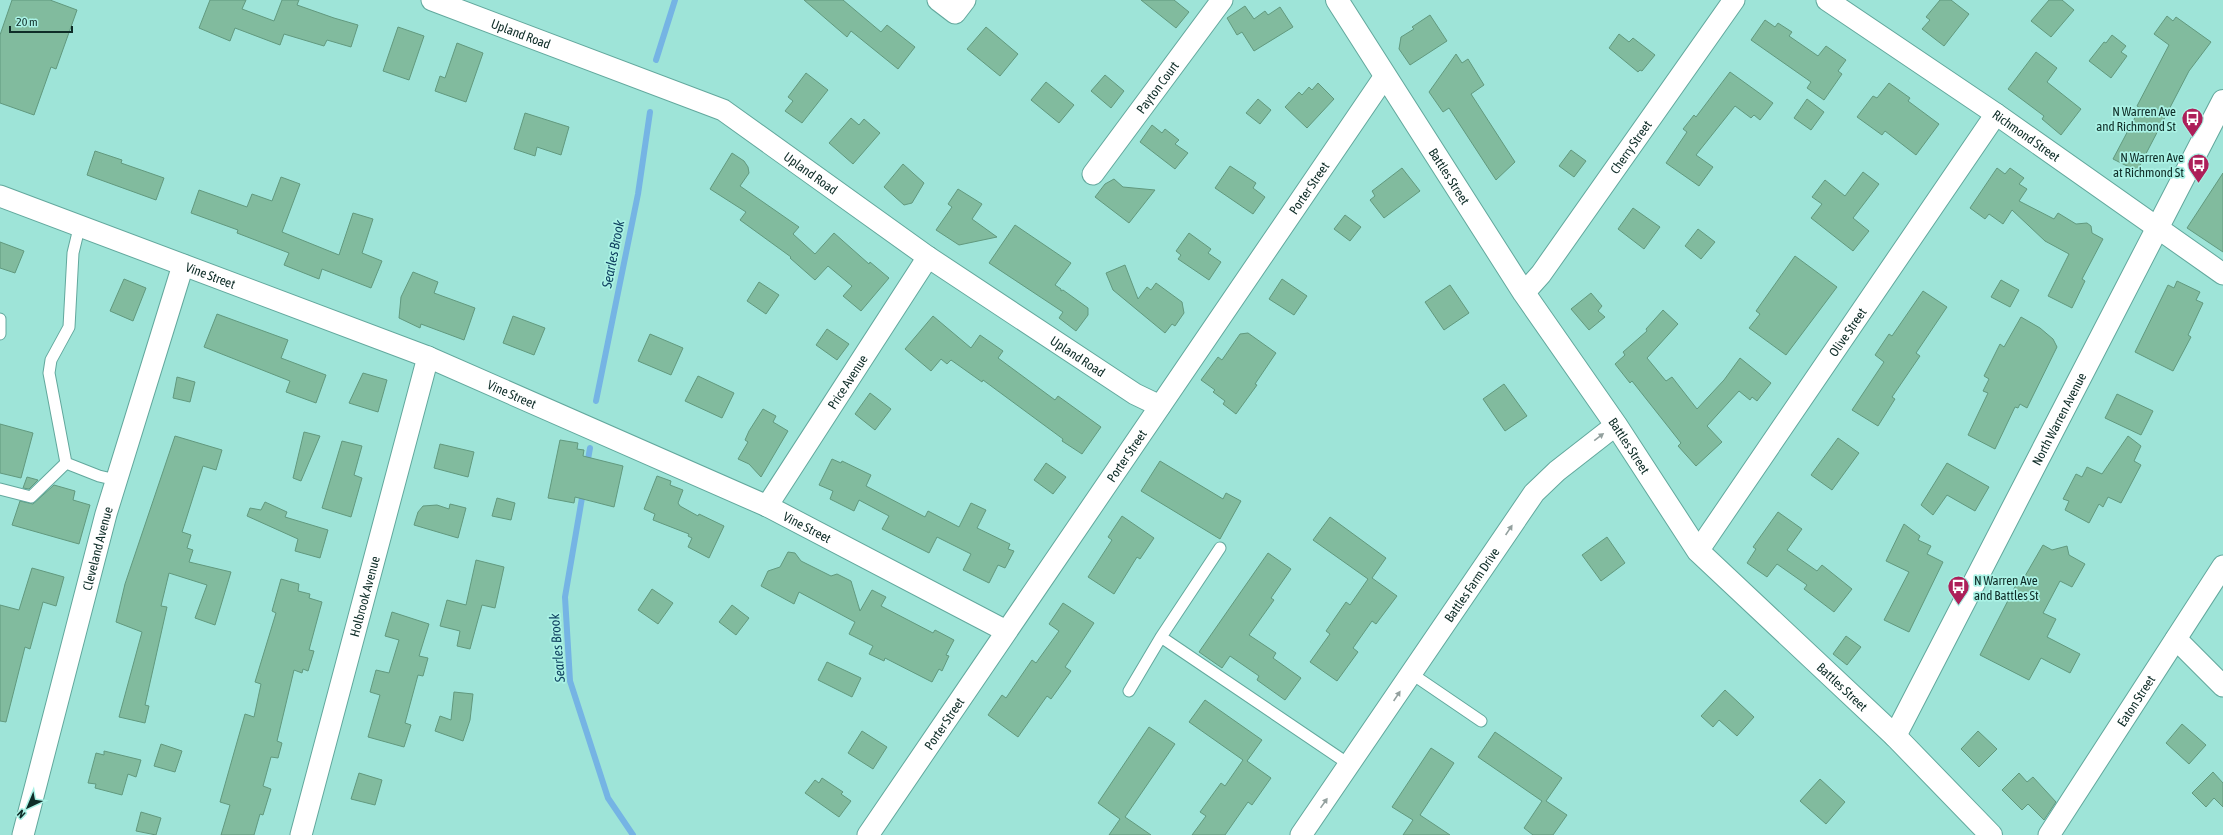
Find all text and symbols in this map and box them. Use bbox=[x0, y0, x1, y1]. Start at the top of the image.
scale bar bbox=[10, 8, 72, 34]
text: 20 m bbox=[16, 15, 38, 29]
street label: Upland Road bbox=[489, 16, 553, 52]
street label: Payton Court bbox=[1133, 58, 1182, 116]
place label: N Warren Ave and Richmond St bbox=[2096, 104, 2176, 134]
bus stop icon: N Warren Ave and Richmond St bbox=[2179, 105, 2205, 138]
street label: Richmond Street bbox=[1990, 107, 2063, 164]
street label: Cherry Street bbox=[1607, 117, 1655, 176]
street label: Battles Street bbox=[1426, 145, 1473, 207]
street label: Upland Road bbox=[781, 149, 840, 197]
place label: N Warren Ave at Richmond St bbox=[2113, 150, 2184, 180]
bus stop icon: N Warren Ave at Richmond St bbox=[2186, 151, 2212, 184]
street label: Porter Street bbox=[1286, 159, 1332, 217]
water label: Searles Brook bbox=[598, 218, 628, 290]
street label: Vine Street bbox=[184, 259, 238, 291]
street label: Olive Street bbox=[1825, 305, 1869, 359]
street label: Upland Road bbox=[1048, 333, 1108, 380]
street label: Price Avenue bbox=[824, 352, 870, 412]
street label: North Warren Avenue bbox=[2029, 370, 2089, 468]
street label: Vine Street bbox=[485, 377, 539, 411]
street label: Battles Street bbox=[1606, 415, 1653, 477]
street label: Porter Street bbox=[1103, 426, 1150, 485]
one-way arrow bbox=[1593, 433, 1604, 441]
street label: Cleveland Avenue bbox=[79, 505, 115, 592]
street label: Vine Street bbox=[781, 508, 834, 546]
one-way arrow bbox=[1505, 524, 1513, 535]
street label: Battles Farm Drive bbox=[1441, 544, 1502, 625]
street label: Holbrook Avenue bbox=[347, 554, 382, 638]
place label: N Warren Ave and Battles St bbox=[1974, 573, 2039, 603]
bus stop icon: N Warren Ave and Battles St bbox=[1946, 574, 1972, 607]
water label: Searles Brook bbox=[546, 612, 568, 684]
street label: Battles Street bbox=[1814, 659, 1871, 714]
street label: Eaton Street bbox=[2114, 672, 2158, 729]
one-way arrow bbox=[1393, 691, 1401, 701]
street label: Porter Street bbox=[921, 694, 967, 752]
north arrow bbox=[8, 787, 48, 827]
one-way arrow bbox=[1320, 798, 1328, 808]
text: N bbox=[15, 808, 28, 821]

